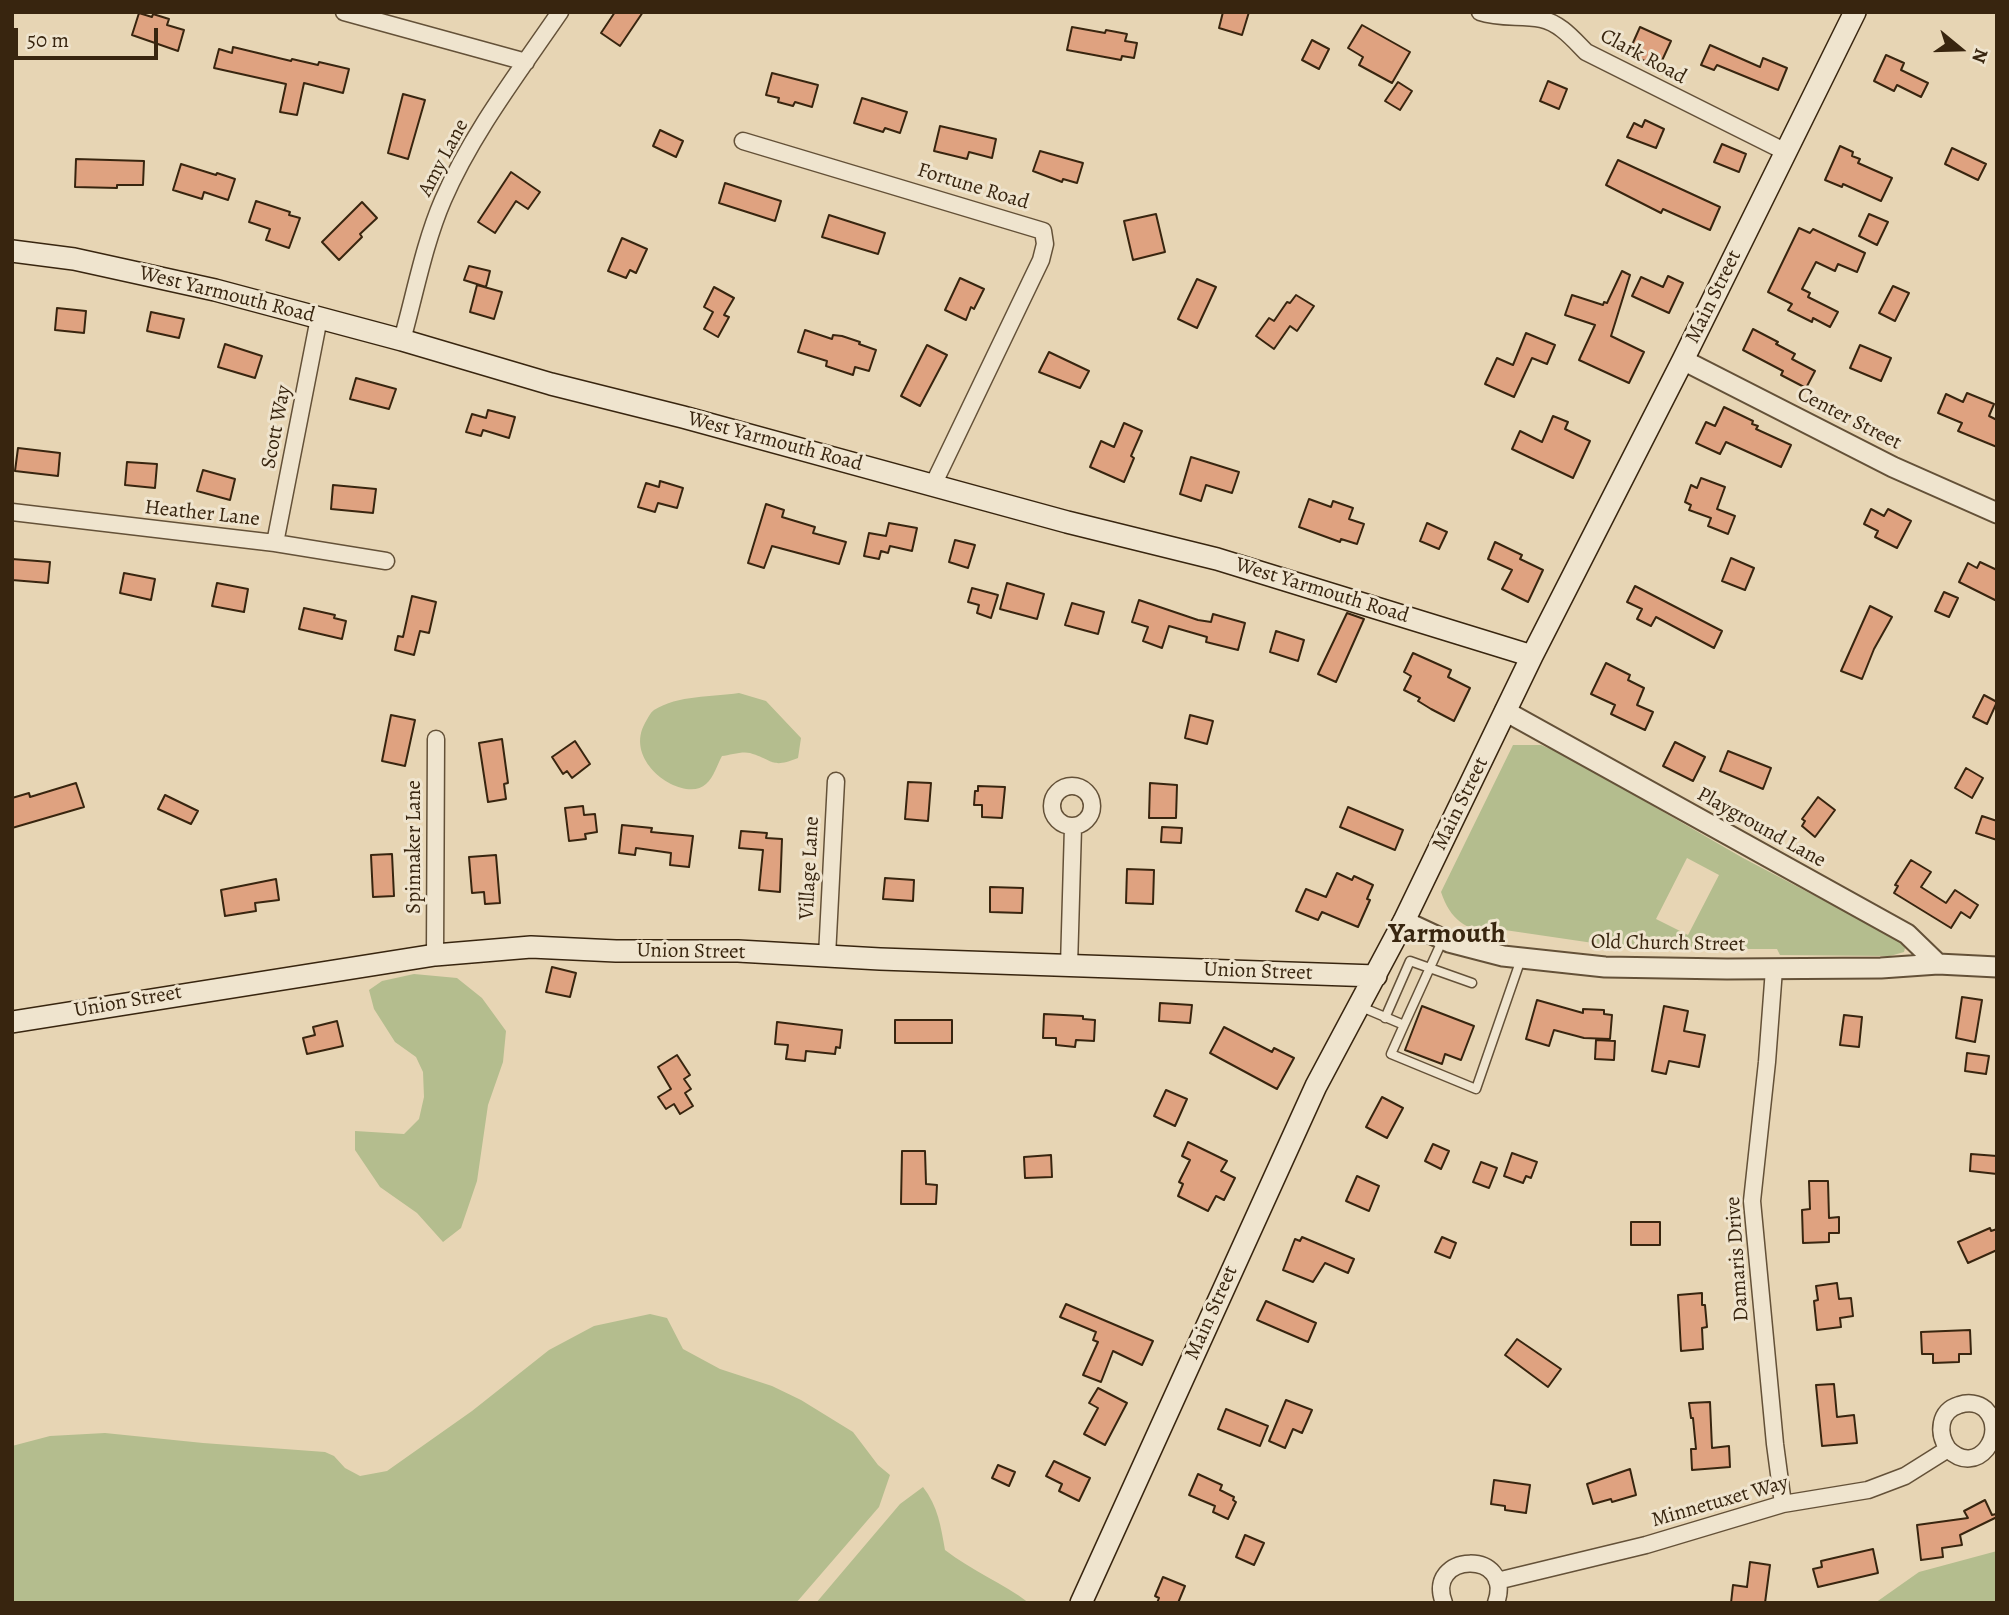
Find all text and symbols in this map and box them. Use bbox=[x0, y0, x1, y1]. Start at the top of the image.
scale bar bbox=[18, 14, 161, 58]
north arrow bbox=[1925, 14, 1995, 84]
street label: Clark Road bbox=[1595, 24, 1691, 90]
text: 50 m bbox=[27, 26, 69, 54]
text: N bbox=[1965, 45, 1994, 67]
street label: Amy Lane bbox=[413, 115, 475, 201]
street label: Fortune Road bbox=[914, 158, 1032, 216]
street label: Main Street bbox=[1681, 246, 1747, 348]
street label: West Yarmouth Road bbox=[137, 261, 317, 329]
street label: Center Street bbox=[1793, 382, 1905, 456]
street label: Scott Way bbox=[257, 383, 297, 471]
street label: West Yarmouth Road bbox=[685, 407, 865, 477]
street label: Heather Lane bbox=[143, 495, 261, 533]
street label: West Yarmouth Road bbox=[1232, 553, 1412, 629]
street label: Main Street bbox=[1428, 753, 1494, 855]
street label: Spinnaker Lane bbox=[402, 780, 428, 914]
street label: Playground Lane bbox=[1692, 782, 1830, 874]
street label: Village Lane bbox=[795, 816, 825, 920]
district label: Yarmouth bbox=[1388, 918, 1506, 952]
street label: Old Church Street bbox=[1591, 930, 1745, 958]
street label: Union Street bbox=[636, 938, 746, 966]
street label: Union Street bbox=[1203, 958, 1313, 986]
street label: Union Street bbox=[72, 980, 184, 1024]
street label: Damaris Drive bbox=[1721, 1196, 1755, 1322]
street label: Main Street bbox=[1180, 1262, 1244, 1364]
street label: Minnetuxet Way bbox=[1649, 1470, 1791, 1534]

